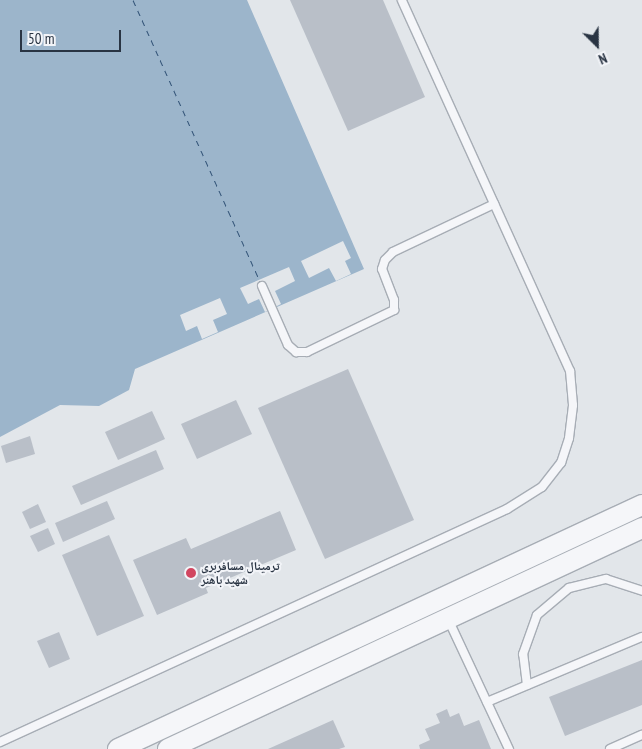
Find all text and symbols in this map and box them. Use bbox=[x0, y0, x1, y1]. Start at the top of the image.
scale bar bbox=[22, 20, 124, 52]
north arrow bbox=[572, 20, 622, 70]
text: 50 m bbox=[28, 29, 54, 48]
text: N bbox=[596, 49, 610, 69]
place label: ترمینال مسافربری شهید باهنر bbox=[201, 559, 280, 587]
marker: ترمینال مسافربری شهید باهنر bbox=[185, 567, 197, 579]

